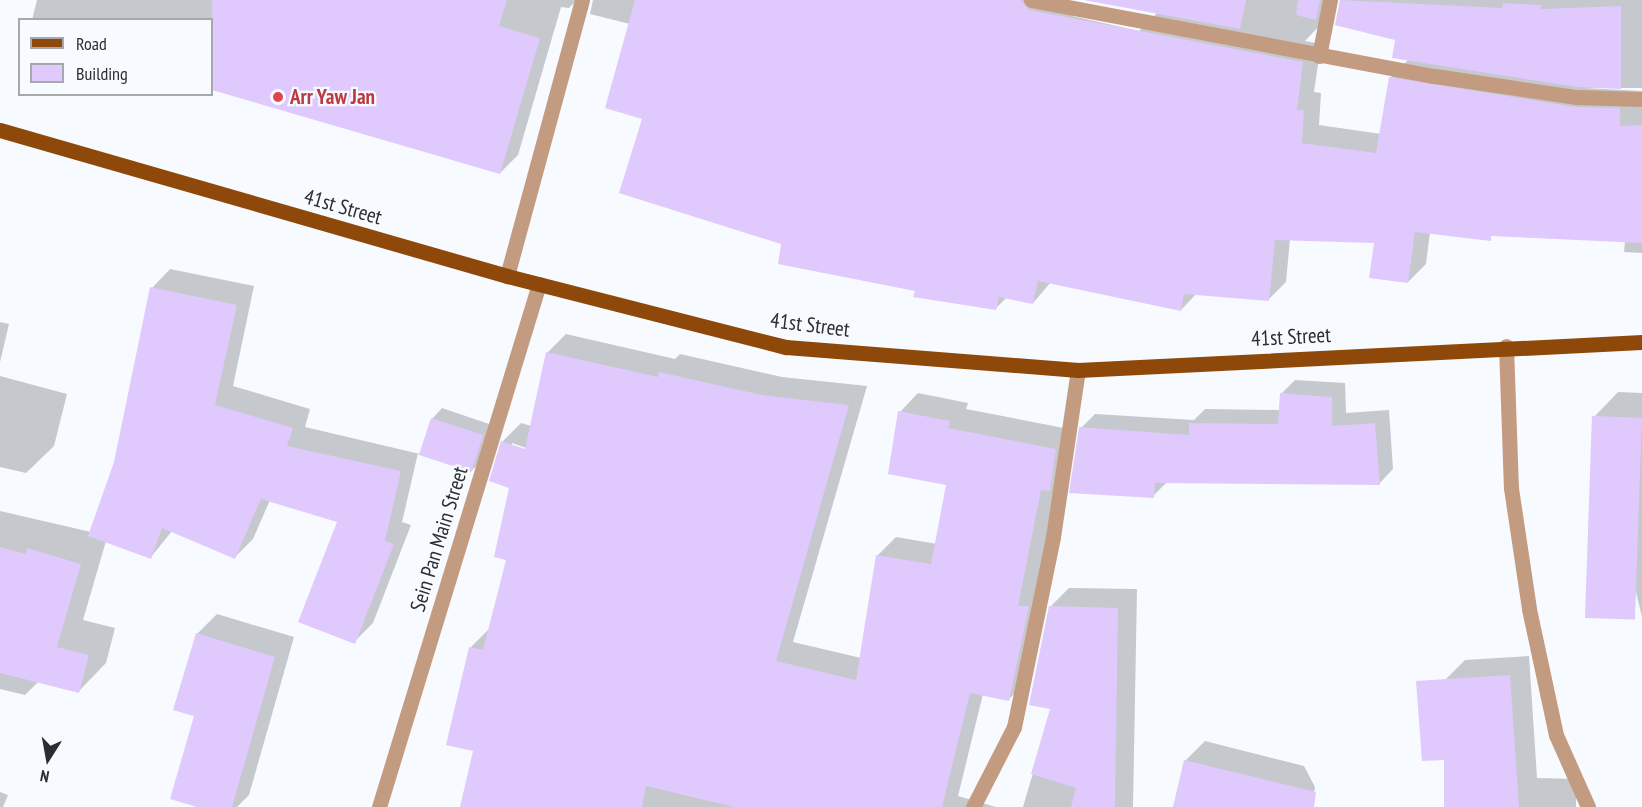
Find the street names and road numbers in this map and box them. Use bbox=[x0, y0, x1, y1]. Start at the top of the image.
street label: 41st Street bbox=[301, 184, 385, 230]
street label: 41st Street bbox=[769, 308, 851, 342]
street label: 41st Street bbox=[1251, 322, 1331, 352]
street label: Sein Pan Main Street bbox=[405, 463, 473, 615]

